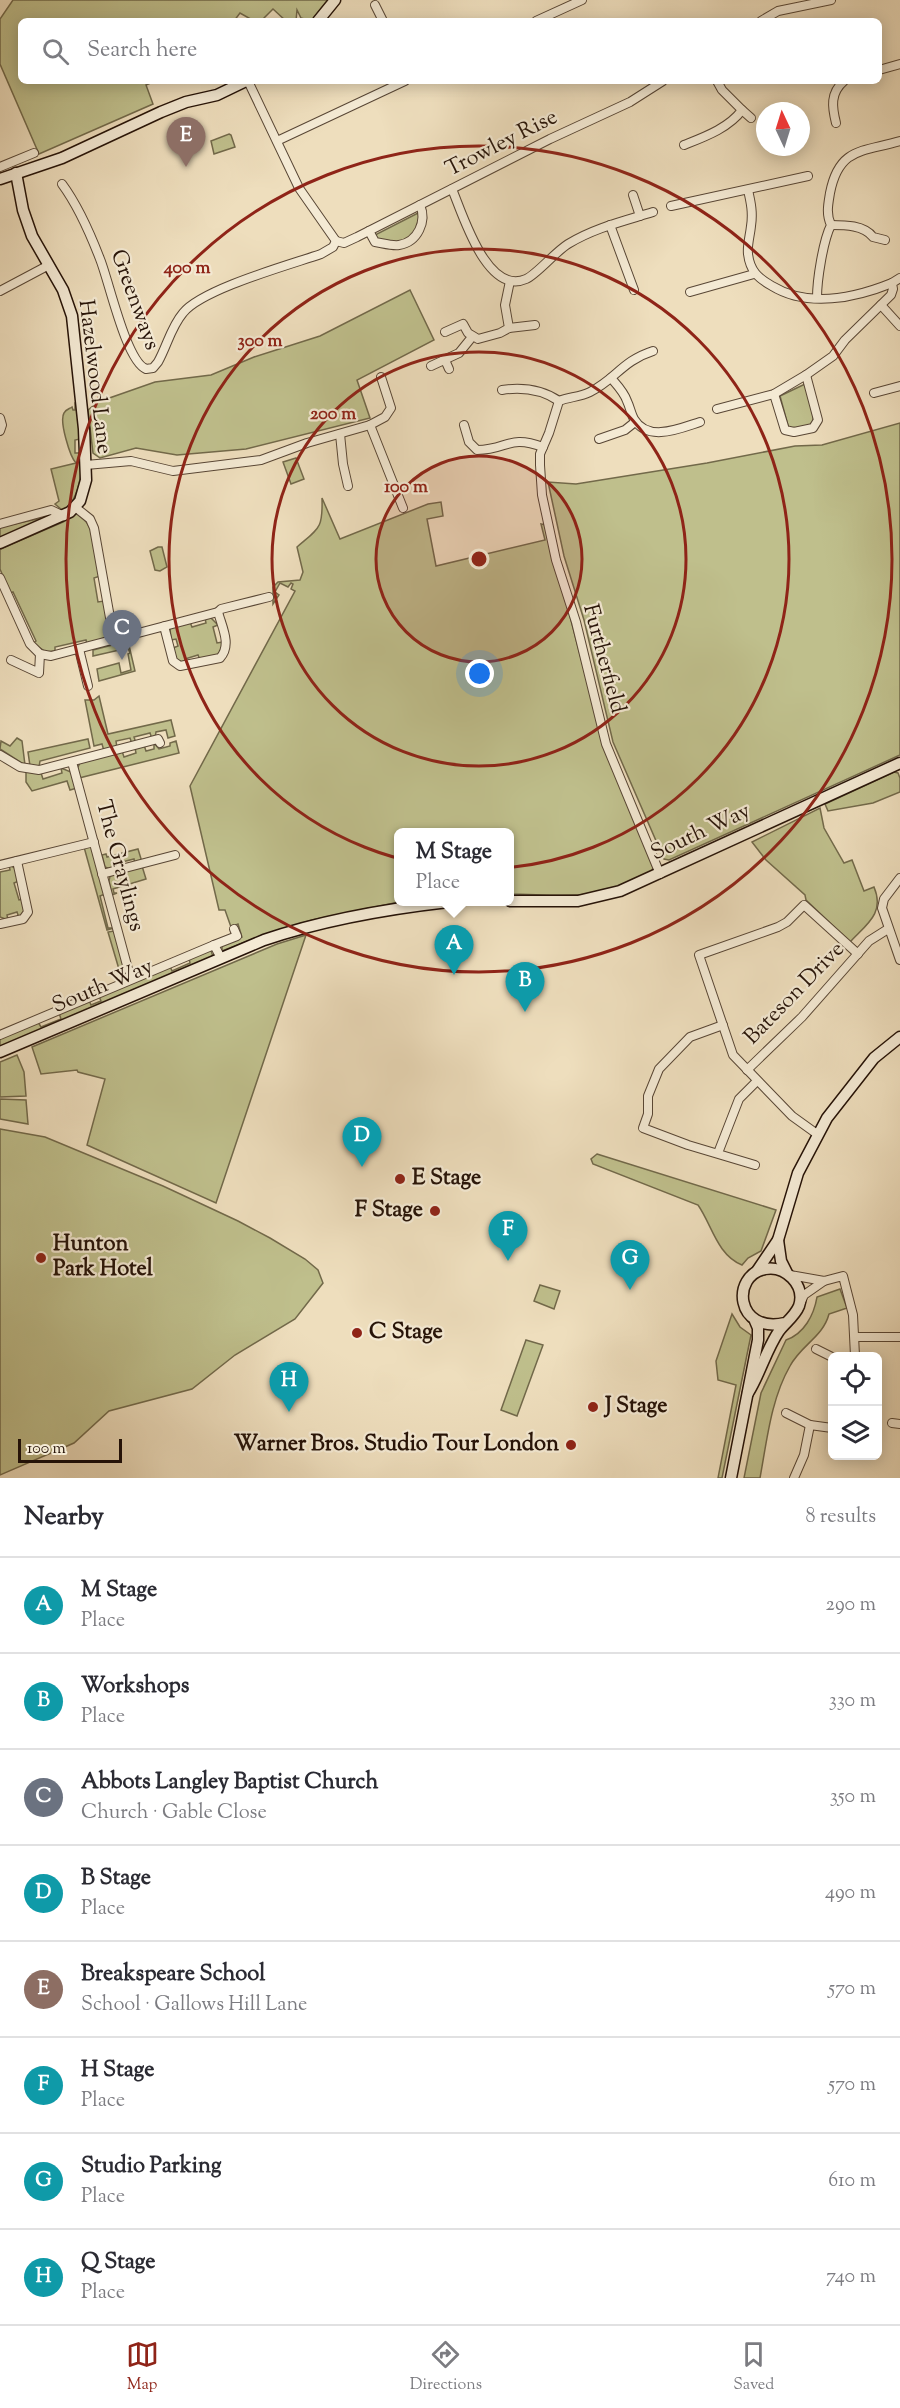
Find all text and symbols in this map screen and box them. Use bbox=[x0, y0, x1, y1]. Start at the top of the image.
search box bbox=[18, 18, 882, 84]
icon: search bbox=[39, 35, 72, 68]
text: Search here bbox=[87, 35, 197, 67]
street label: Trowley Rise bbox=[440, 102, 564, 186]
north arrow bbox=[756, 102, 810, 156]
pin: E bbox=[166, 118, 206, 167]
street label: Greenways bbox=[101, 245, 167, 355]
text: 400 m bbox=[163, 256, 210, 282]
street label: Hazelwood Lane bbox=[69, 298, 119, 456]
text: 300 m bbox=[238, 329, 283, 355]
text: 200 m bbox=[310, 402, 356, 428]
text: 100 m bbox=[384, 475, 428, 501]
centre of rings bbox=[469, 549, 489, 569]
street label: Furtherfield bbox=[573, 601, 633, 717]
pin: C bbox=[102, 610, 142, 660]
your location bbox=[465, 659, 494, 688]
street label: South Way bbox=[646, 796, 756, 870]
street label: The Graylings bbox=[86, 797, 152, 935]
popup bbox=[394, 828, 514, 906]
text: M Stage bbox=[416, 837, 492, 869]
text: Place bbox=[416, 869, 460, 898]
pin: A bbox=[434, 926, 474, 975]
street label: Bateson Drive bbox=[737, 935, 853, 1053]
street label: South Way bbox=[48, 951, 158, 1023]
pin: B bbox=[506, 962, 544, 1012]
pin: D bbox=[342, 1118, 382, 1167]
place label: E Stage bbox=[412, 1163, 481, 1195]
marker: E Stage bbox=[393, 1172, 407, 1186]
place label: F Stage bbox=[355, 1195, 423, 1227]
marker: F Stage bbox=[428, 1204, 442, 1218]
pin: F bbox=[488, 1212, 528, 1261]
place label: Hunton Park Hotel bbox=[53, 1229, 154, 1286]
pin: G bbox=[610, 1240, 650, 1290]
marker: Hunton Park Hotel bbox=[34, 1251, 48, 1265]
place label: C Stage bbox=[369, 1317, 443, 1349]
marker: C Stage bbox=[350, 1326, 364, 1340]
map controls bbox=[828, 1352, 882, 1460]
button: locate bbox=[828, 1352, 882, 1406]
pin: H bbox=[270, 1362, 308, 1412]
place label: J Stage bbox=[603, 1391, 667, 1423]
marker: J Stage bbox=[586, 1400, 600, 1414]
button: layers bbox=[828, 1406, 882, 1460]
place label: Warner Bros. Studio Tour London bbox=[234, 1429, 559, 1461]
scale bar bbox=[18, 1436, 122, 1464]
text: 100 m bbox=[27, 1438, 66, 1461]
marker: Warner Bros. Studio Tour London bbox=[564, 1438, 578, 1452]
text: Nearby bbox=[24, 1499, 104, 1536]
text: 8 results bbox=[805, 1503, 876, 1532]
text: M Stage bbox=[81, 1575, 157, 1607]
text: A bbox=[35, 1591, 52, 1620]
text: 290 m bbox=[826, 1591, 876, 1620]
text: Place bbox=[81, 1607, 125, 1636]
text: Workshops bbox=[81, 1671, 189, 1703]
text: B bbox=[37, 1687, 50, 1716]
text: 330 m bbox=[829, 1687, 876, 1716]
text: Place bbox=[81, 1703, 125, 1732]
text: Abbots Langley Baptist Church bbox=[81, 1767, 378, 1799]
text: C bbox=[35, 1783, 52, 1812]
text: 350 m bbox=[830, 1783, 876, 1812]
text: Church · Gable Close bbox=[81, 1799, 267, 1828]
text: B Stage bbox=[81, 1863, 151, 1895]
text: D bbox=[36, 1879, 51, 1908]
text: 490 m bbox=[825, 1879, 876, 1908]
text: Place bbox=[81, 1895, 125, 1924]
text: Breakspeare School bbox=[81, 1959, 265, 1991]
text: E bbox=[37, 1975, 50, 2004]
text: 570 m bbox=[828, 1975, 876, 2004]
text: School · Gallows Hill Lane bbox=[81, 1991, 307, 2020]
text: H Stage bbox=[81, 2055, 154, 2087]
text: F bbox=[38, 2071, 49, 2100]
text: 570 m bbox=[828, 2071, 876, 2100]
text: Place bbox=[81, 2087, 125, 2116]
text: Studio Parking bbox=[81, 2151, 221, 2183]
text: G bbox=[35, 2167, 52, 2196]
text: 610 m bbox=[828, 2167, 876, 2196]
text: Place bbox=[81, 2183, 125, 2212]
text: Q Stage bbox=[81, 2247, 156, 2279]
text: H bbox=[36, 2263, 51, 2292]
text: 740 m bbox=[826, 2263, 876, 2292]
text: Place bbox=[81, 2279, 125, 2308]
tab: Map bbox=[126, 2338, 159, 2397]
tab: Directions bbox=[410, 2338, 482, 2397]
tab: Saved bbox=[733, 2338, 774, 2397]

